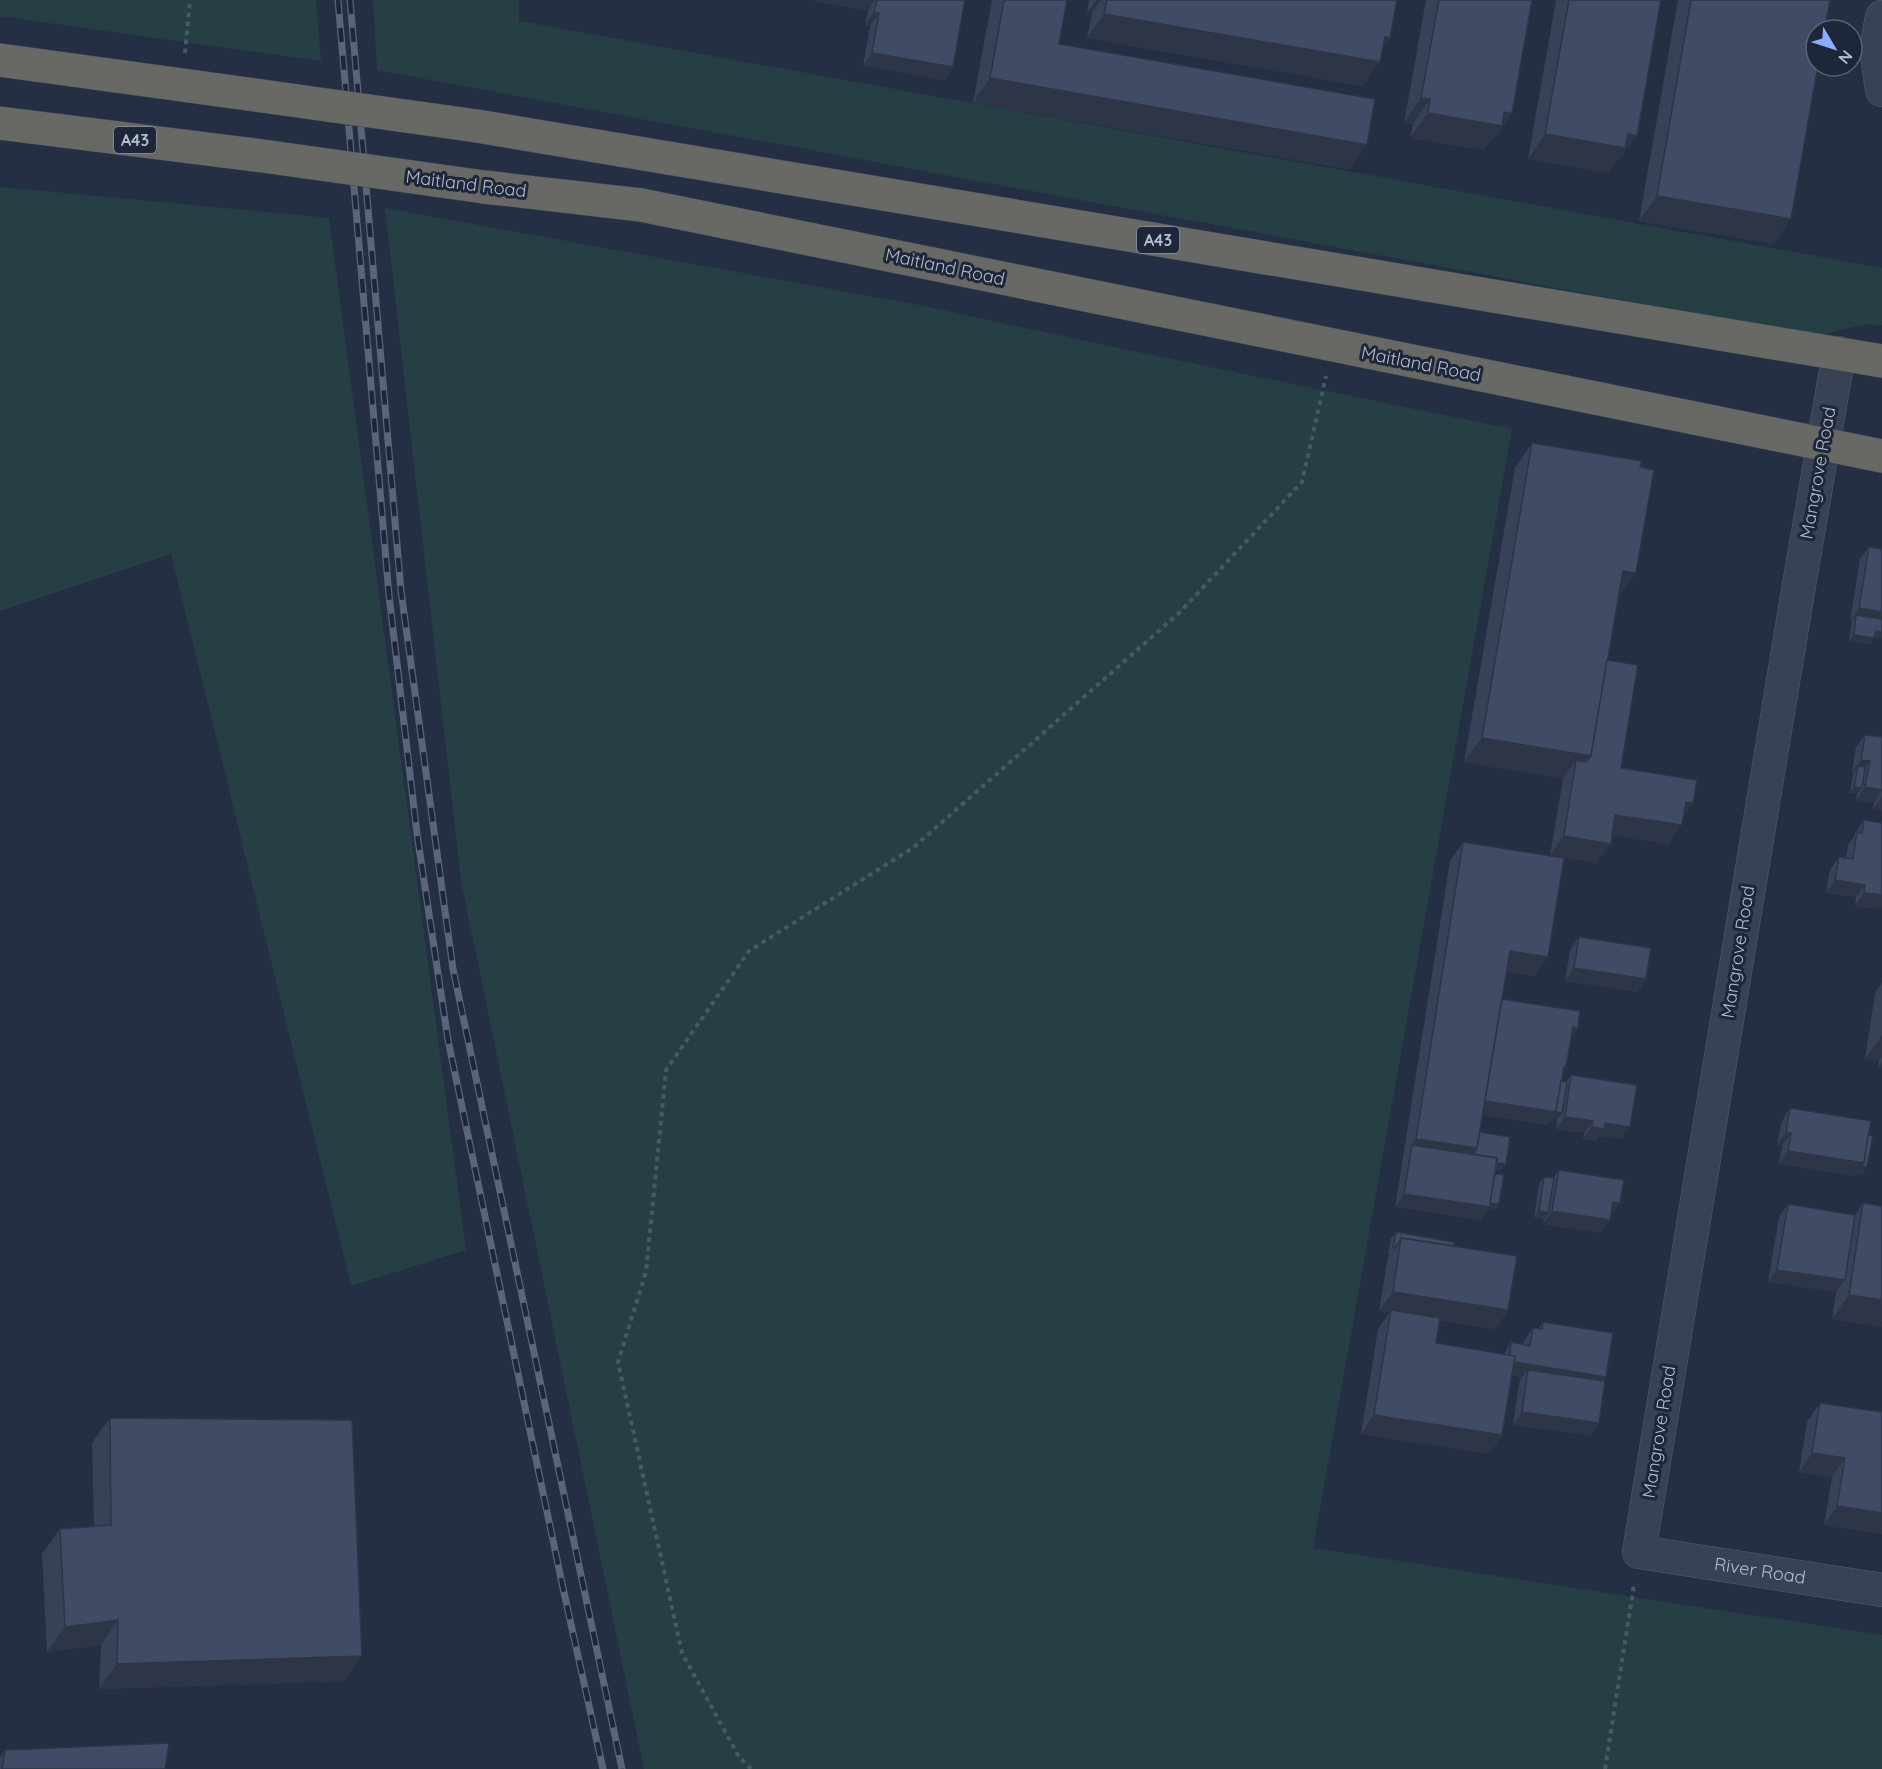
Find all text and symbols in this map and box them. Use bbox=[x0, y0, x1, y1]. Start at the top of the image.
north arrow bbox=[1804, 18, 1864, 78]
text: N bbox=[1834, 47, 1857, 68]
road number: A43 bbox=[114, 127, 156, 153]
street label: Maitland Road bbox=[404, 165, 528, 202]
road number: A43 bbox=[1137, 227, 1179, 253]
street label: Maitland Road bbox=[883, 243, 1007, 290]
street label: Maitland Road bbox=[1359, 341, 1483, 386]
street label: Mangrove Road bbox=[1795, 405, 1840, 541]
street label: Mangrove Road bbox=[1716, 884, 1759, 1020]
street label: Mangrove Road bbox=[1637, 1364, 1680, 1500]
street label: River Road bbox=[1713, 1552, 1807, 1589]

